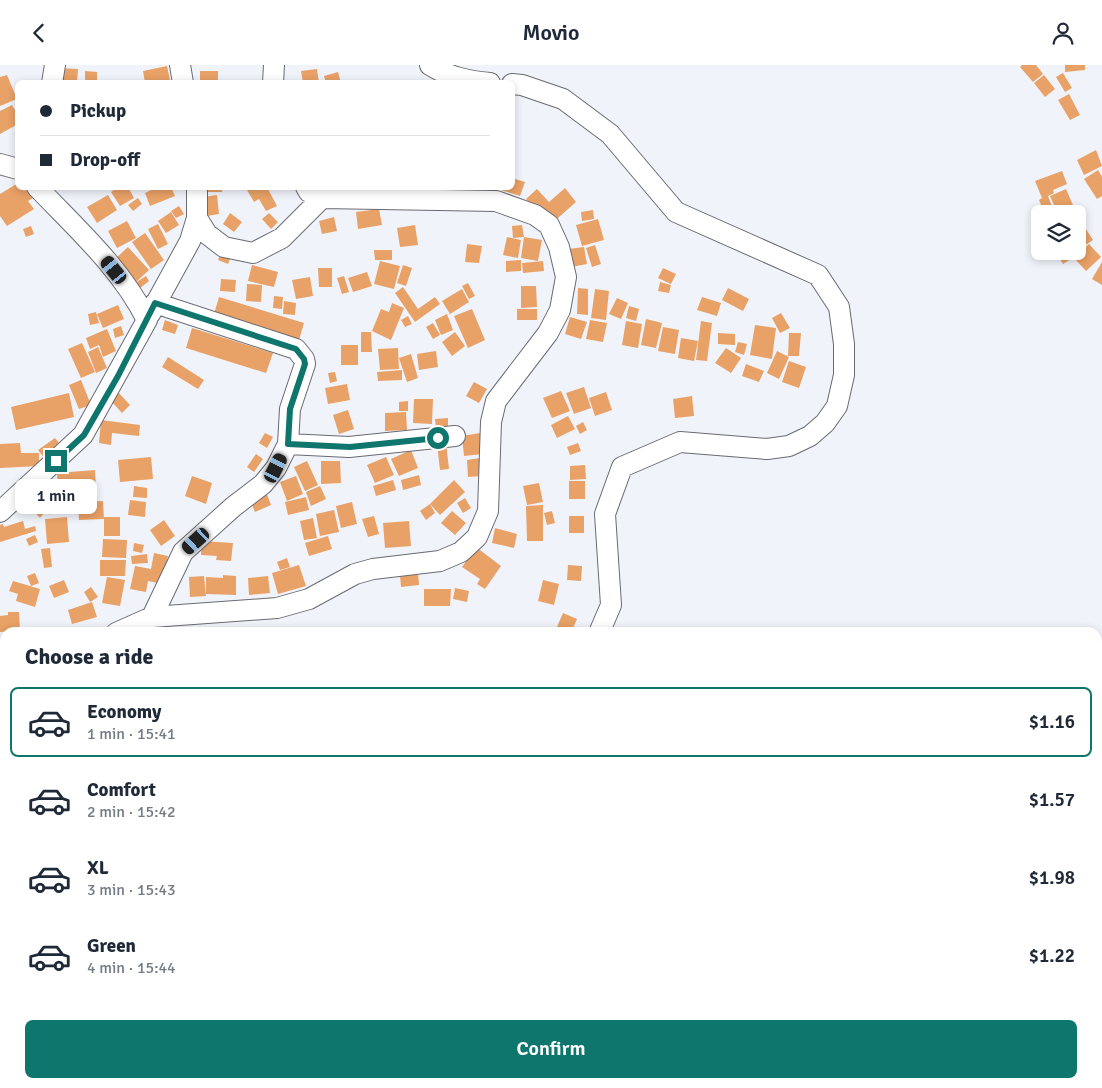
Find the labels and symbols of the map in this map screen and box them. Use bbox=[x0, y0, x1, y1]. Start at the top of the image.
car bbox=[98, 254, 129, 286]
route start bbox=[427, 427, 449, 449]
route end bbox=[45, 450, 67, 472]
car bbox=[262, 451, 289, 485]
callout: 1 min bbox=[15, 479, 97, 513]
car bbox=[179, 525, 212, 557]

